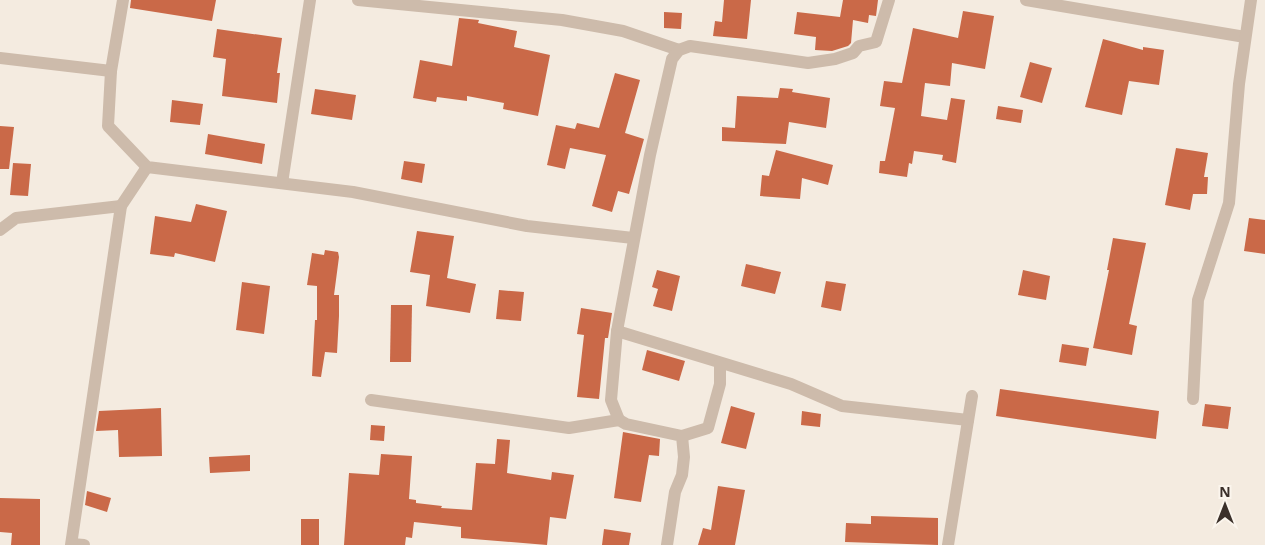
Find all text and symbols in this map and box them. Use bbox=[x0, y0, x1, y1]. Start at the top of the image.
north arrow bbox=[1200, 480, 1250, 530]
text: N bbox=[1219, 482, 1231, 501]

